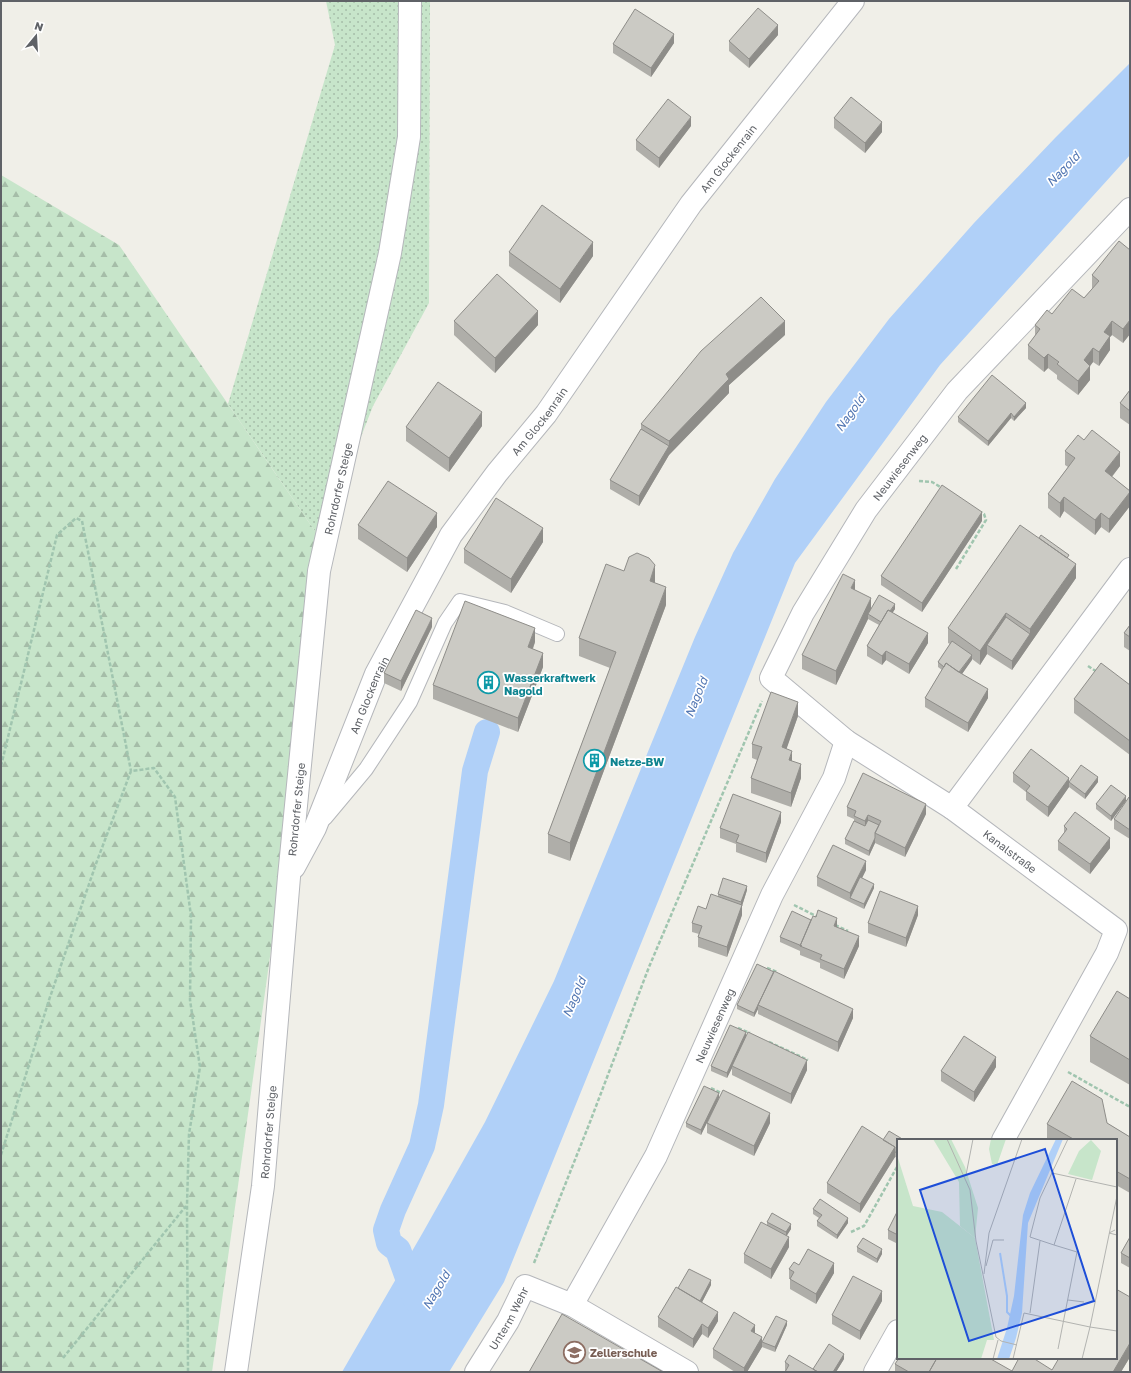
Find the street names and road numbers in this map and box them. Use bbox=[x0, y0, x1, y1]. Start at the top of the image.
street label: Am Glockenrain bbox=[697, 121, 759, 194]
street label: Am Glockenrain bbox=[508, 384, 569, 458]
street label: Neuwiesenweg bbox=[869, 431, 929, 503]
street label: Rohrdorfer Steige bbox=[321, 441, 354, 536]
street label: Am Glockenrain bbox=[347, 654, 391, 735]
street label: Rohrdorfer Steige bbox=[285, 762, 307, 857]
street label: Kanalstraße bbox=[981, 827, 1039, 875]
street label: Neuwiesenweg bbox=[692, 986, 736, 1065]
street label: Rohrdorfer Steige bbox=[257, 1085, 278, 1179]
street label: Unterm Wehr bbox=[485, 1284, 531, 1352]

